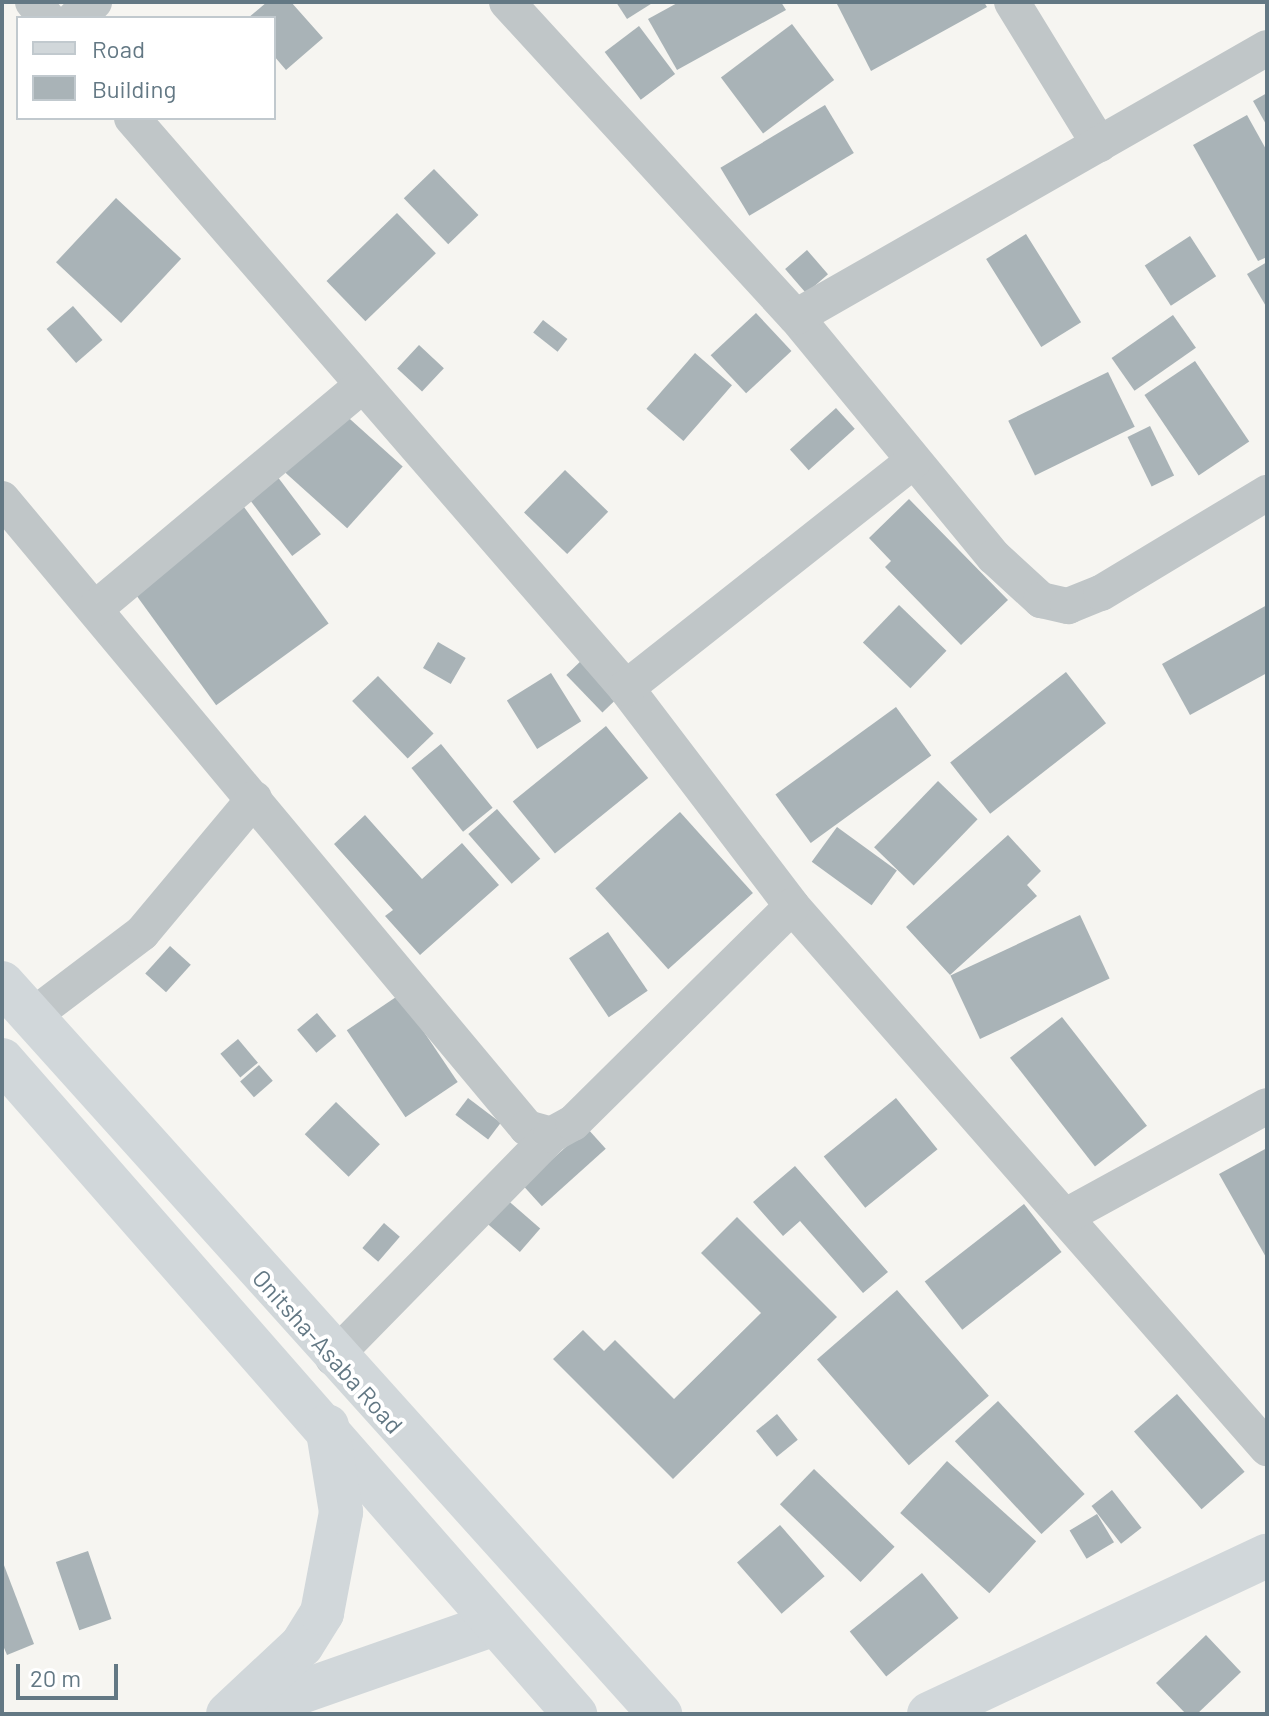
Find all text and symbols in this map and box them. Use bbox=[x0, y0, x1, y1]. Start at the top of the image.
legend bbox=[16, 16, 276, 120]
text: Road bbox=[92, 34, 145, 63]
text: Building bbox=[92, 74, 176, 103]
street label: Onitsha-Asaba Road bbox=[247, 1263, 409, 1439]
scale bar bbox=[20, 1648, 122, 1698]
text: 20 m bbox=[30, 1663, 81, 1692]

